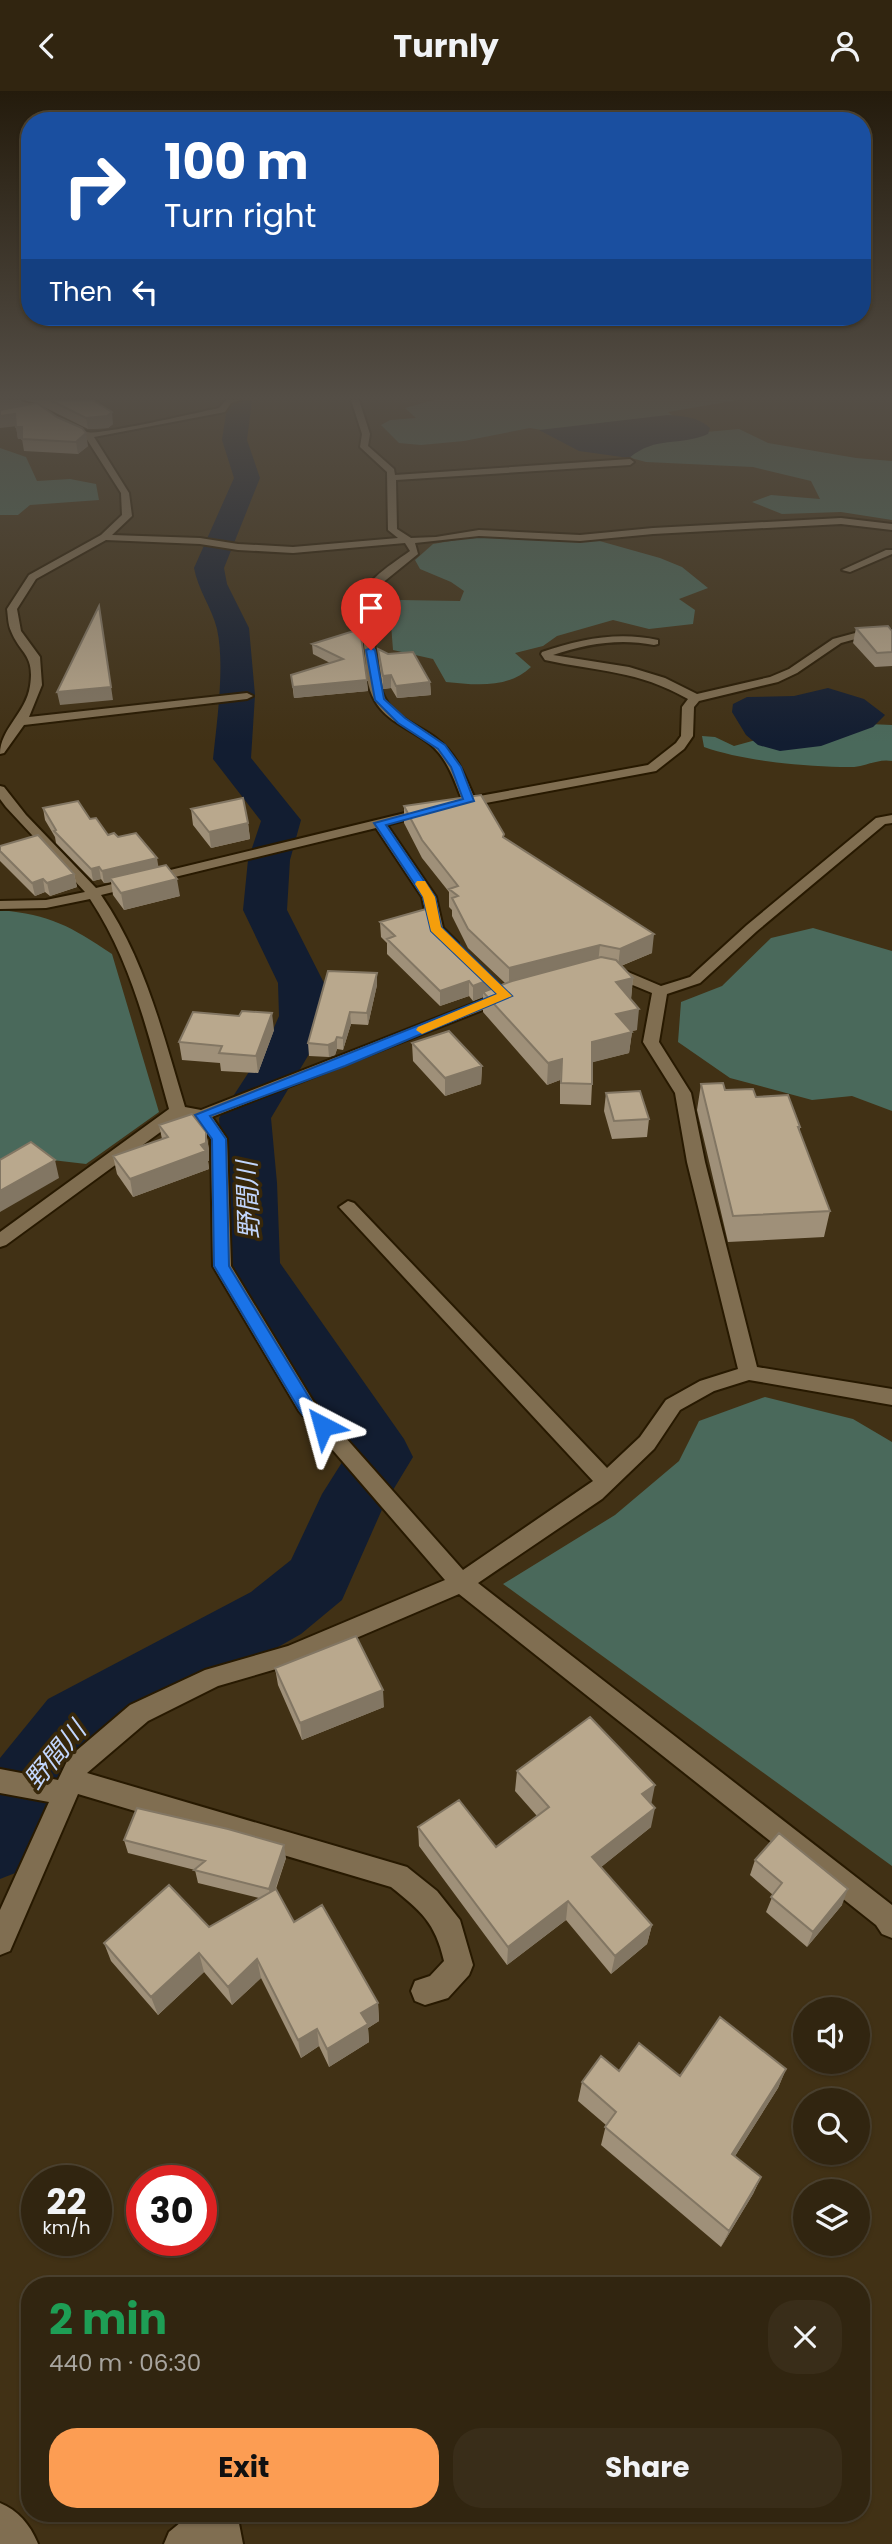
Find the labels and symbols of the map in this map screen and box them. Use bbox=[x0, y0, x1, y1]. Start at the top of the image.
pin bbox=[341, 578, 401, 650]
water label: 野間川 bbox=[229, 1157, 267, 1240]
position arrow bbox=[286, 1389, 360, 1463]
water label: 野間川 bbox=[16, 1711, 96, 1796]
speed limit sign: 30 bbox=[126, 2165, 217, 2256]

